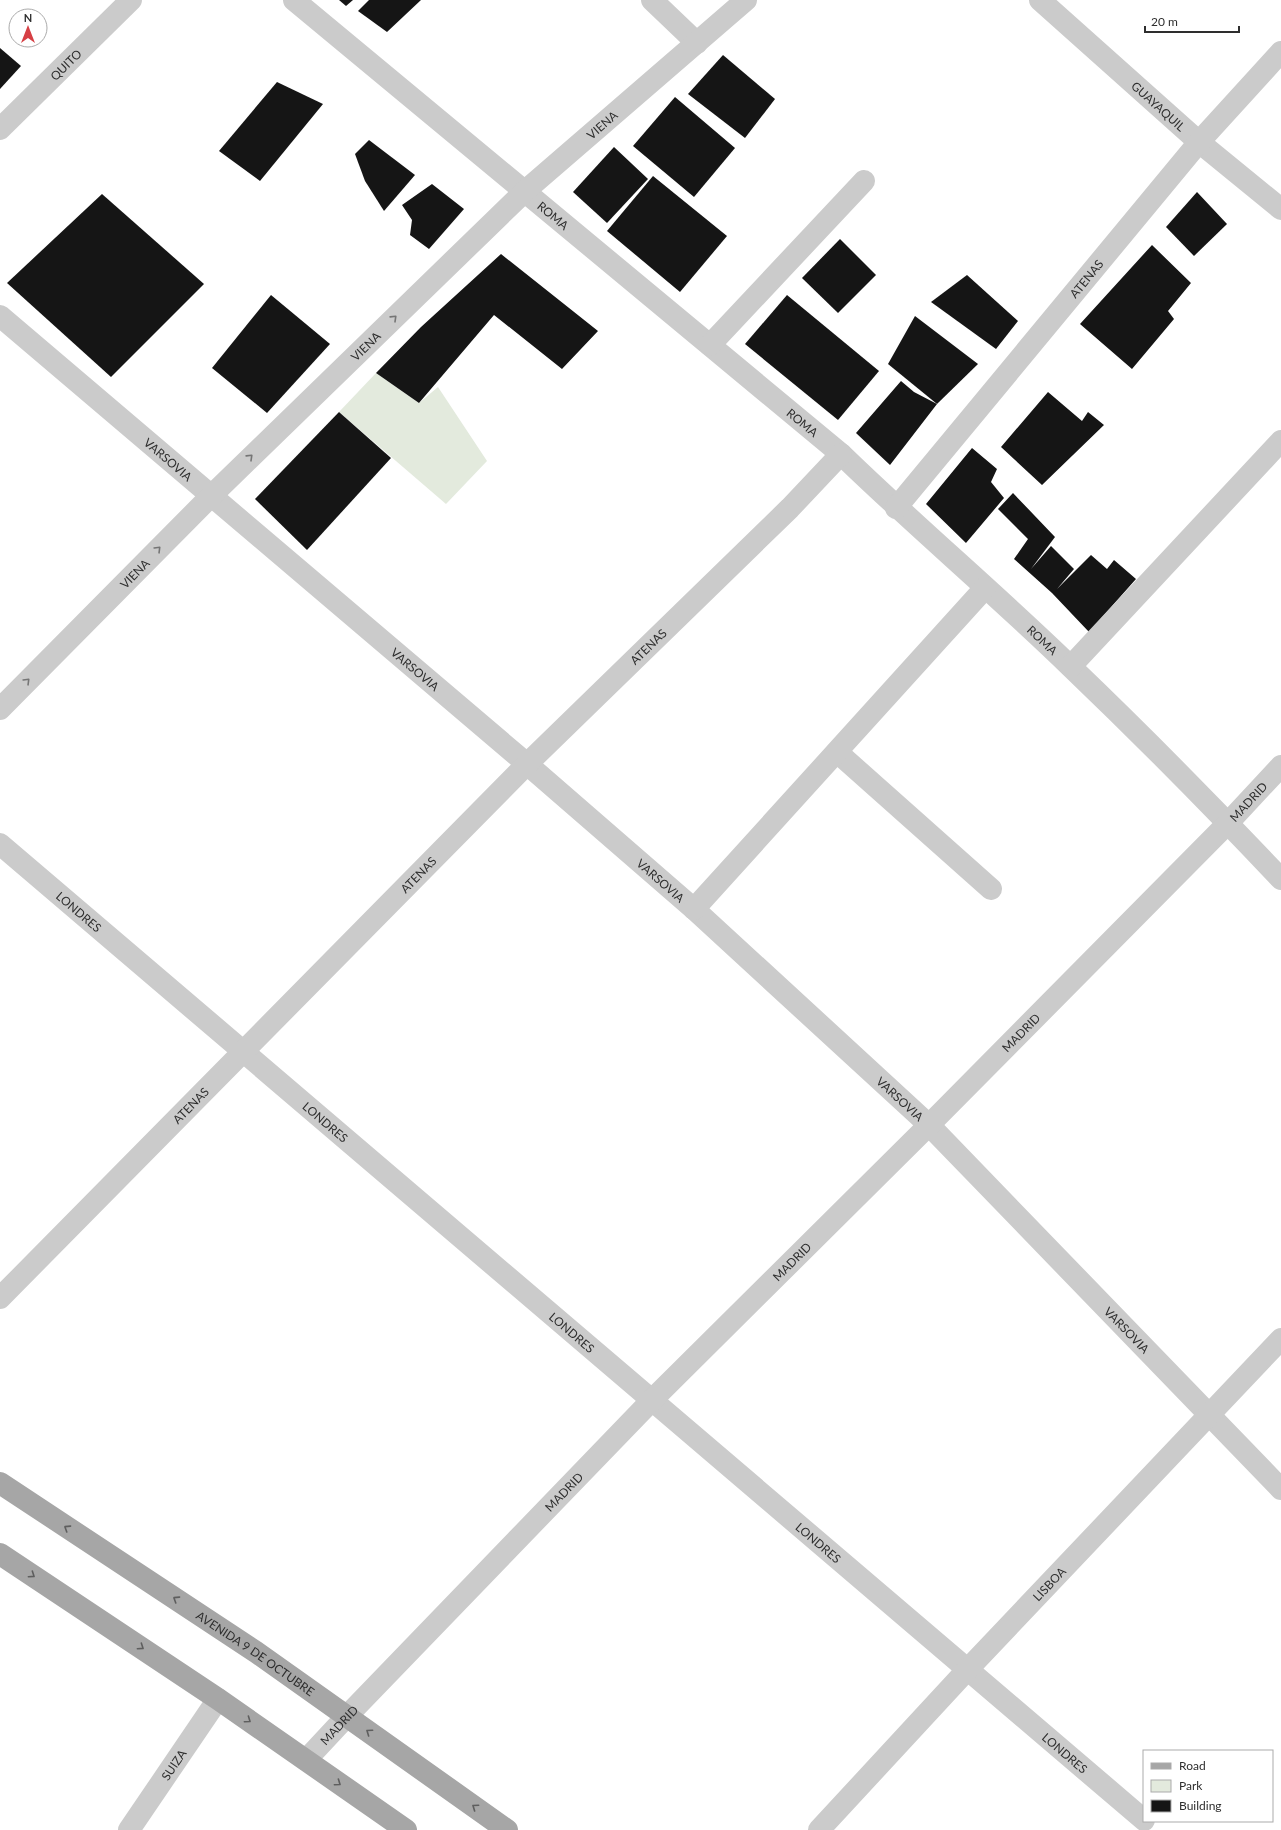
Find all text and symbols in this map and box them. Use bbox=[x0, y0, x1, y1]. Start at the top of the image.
north arrow bbox=[8, 8, 48, 48]
scale bar bbox=[1145, 8, 1239, 34]
text: N bbox=[24, 11, 32, 24]
text: 20 m bbox=[1151, 14, 1178, 29]
street label: QUITO bbox=[47, 45, 85, 83]
street label: GUAYAQUIL bbox=[1129, 78, 1189, 134]
street label: VIENA bbox=[583, 107, 621, 142]
street label: ROMA bbox=[535, 198, 573, 233]
street label: ATENAS bbox=[1066, 256, 1106, 301]
one-way arrow bbox=[389, 315, 397, 323]
street label: VIENA bbox=[347, 328, 384, 364]
street label: ROMA bbox=[784, 405, 822, 440]
street label: VARSOVIA bbox=[141, 434, 196, 484]
one-way arrow bbox=[245, 455, 253, 462]
one-way arrow bbox=[153, 546, 161, 554]
street label: VIENA bbox=[117, 555, 153, 591]
street label: ROMA bbox=[1024, 622, 1062, 658]
street label: ATENAS bbox=[627, 625, 669, 667]
street label: VARSOVIA bbox=[388, 644, 443, 694]
one-way arrow bbox=[22, 678, 30, 686]
street label: MADRID bbox=[1226, 779, 1270, 824]
street label: ATENAS bbox=[397, 853, 439, 896]
street label: VARSOVIA bbox=[634, 855, 689, 906]
street label: LONDRES bbox=[53, 888, 105, 935]
street label: MADRID bbox=[998, 1010, 1043, 1055]
street label: VARSOVIA bbox=[874, 1073, 928, 1125]
street label: ATENAS bbox=[169, 1084, 212, 1126]
street label: LONDRES bbox=[300, 1098, 351, 1145]
street label: MADRID bbox=[769, 1239, 814, 1284]
street label: VARSOVIA bbox=[1101, 1304, 1153, 1357]
street label: LONDRES bbox=[546, 1309, 598, 1356]
street label: MADRID bbox=[541, 1469, 586, 1514]
street label: LONDRES bbox=[793, 1519, 844, 1566]
one-way arrow bbox=[65, 1526, 72, 1533]
street label: LISBOA bbox=[1029, 1563, 1069, 1604]
one-way arrow bbox=[28, 1570, 35, 1577]
one-way arrow bbox=[173, 1596, 180, 1604]
street label: AVENIDA 9 DE OCTUBRE bbox=[194, 1607, 318, 1699]
one-way arrow bbox=[136, 1642, 143, 1649]
street label: MADRID bbox=[317, 1702, 361, 1748]
one-way arrow bbox=[244, 1715, 251, 1722]
street label: LONDRES bbox=[1039, 1729, 1091, 1776]
one-way arrow bbox=[367, 1730, 374, 1737]
street label: SUIZA bbox=[158, 1746, 190, 1783]
legend bbox=[1143, 1750, 1273, 1822]
text: Road bbox=[1179, 1758, 1206, 1773]
one-way arrow bbox=[334, 1778, 341, 1785]
text: Park bbox=[1179, 1778, 1203, 1793]
text: Building bbox=[1179, 1798, 1222, 1813]
one-way arrow bbox=[473, 1805, 480, 1812]

